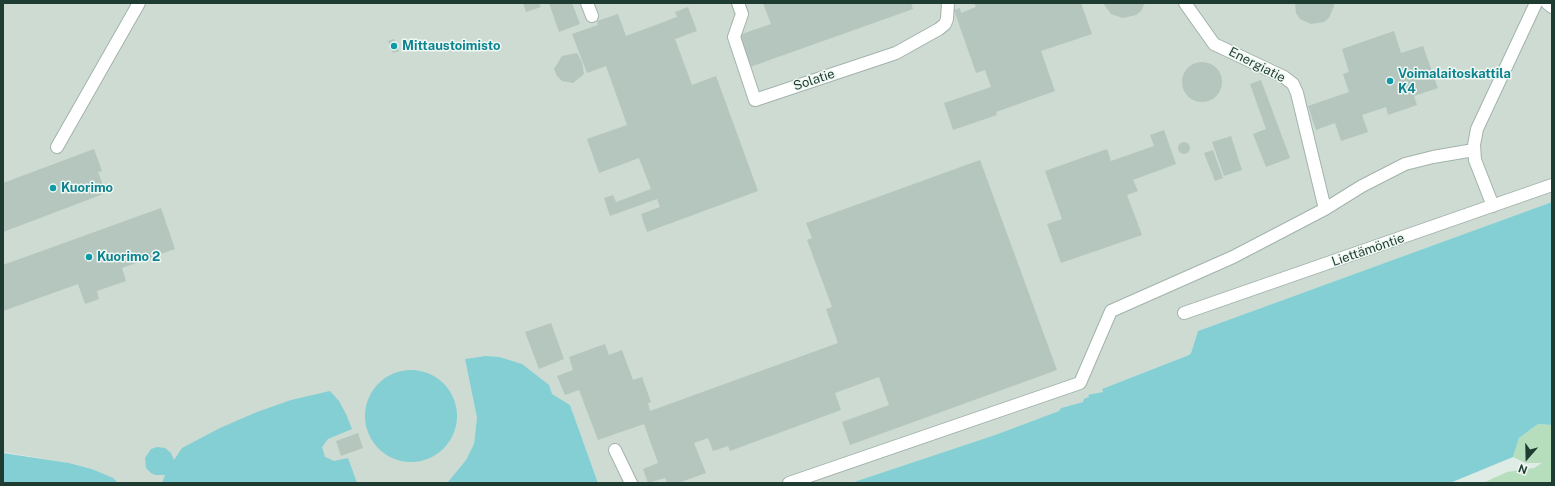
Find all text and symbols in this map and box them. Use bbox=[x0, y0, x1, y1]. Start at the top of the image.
place label: Mittaustoimisto bbox=[402, 38, 500, 54]
marker: Mittaustoimisto bbox=[389, 41, 399, 51]
street label: Energiatie bbox=[1226, 44, 1288, 86]
street label: Solatie bbox=[791, 66, 837, 94]
place label: Voimalaitoskattila K4 bbox=[1398, 66, 1511, 97]
marker: Voimalaitoskattila K4 bbox=[1385, 76, 1395, 86]
place label: Kuorimo bbox=[61, 180, 113, 196]
marker: Kuorimo bbox=[48, 183, 58, 193]
street label: Liettämöntie bbox=[1330, 230, 1406, 270]
place label: Kuorimo 2 bbox=[97, 249, 160, 265]
marker: Kuorimo 2 bbox=[84, 252, 94, 262]
north arrow bbox=[1507, 438, 1547, 478]
text: N bbox=[1517, 462, 1529, 476]

